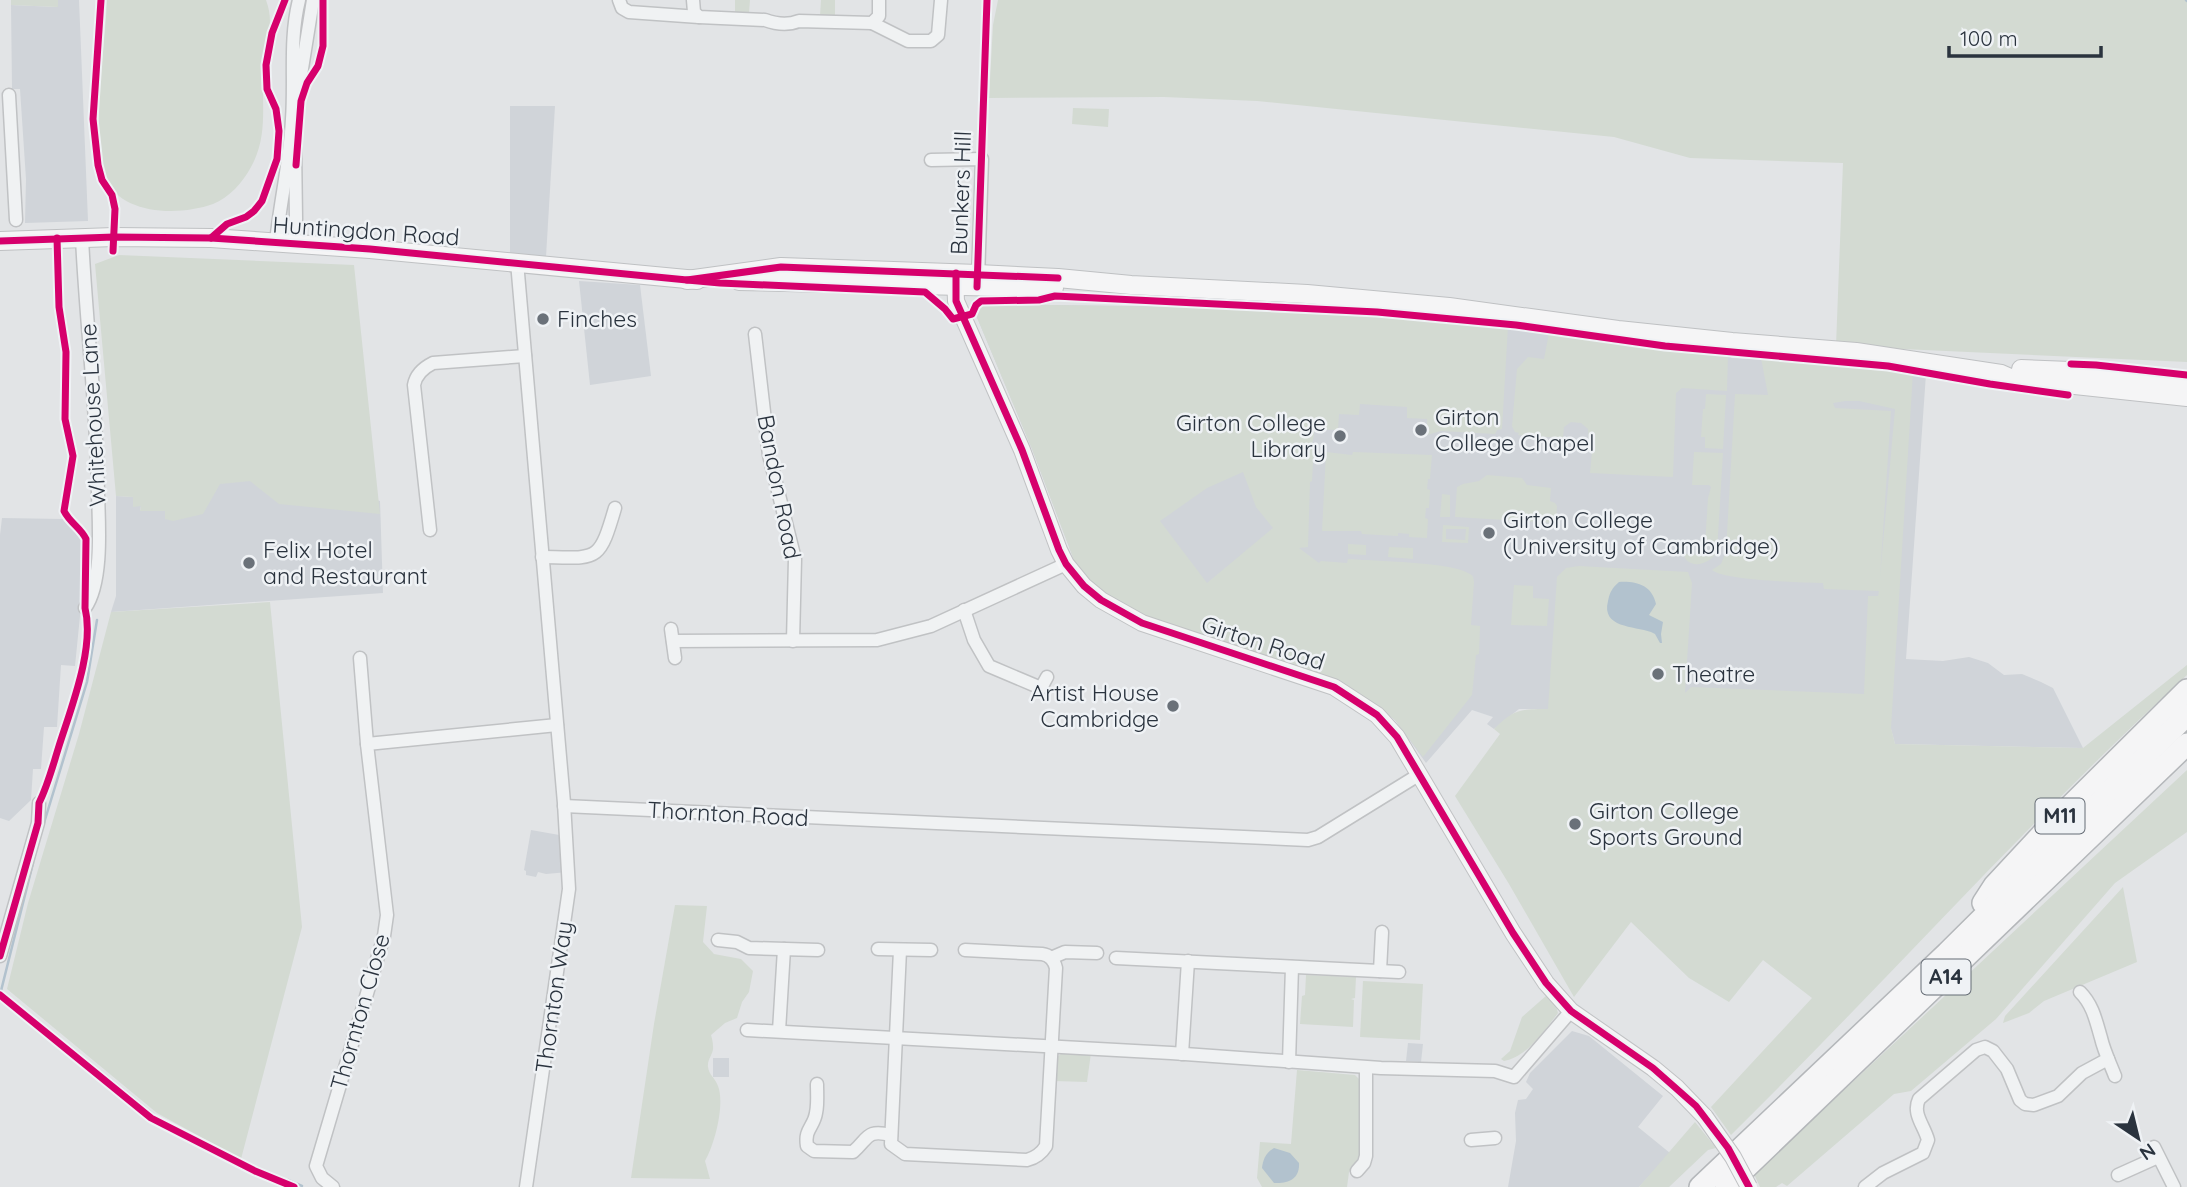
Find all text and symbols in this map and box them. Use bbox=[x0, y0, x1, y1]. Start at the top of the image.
scale bar bbox=[1949, 14, 2101, 58]
text: 100 m bbox=[1960, 25, 2018, 51]
street label: Bunkers Hill bbox=[944, 130, 977, 256]
street label: Huntingdon Road bbox=[272, 210, 460, 251]
place label: Finches bbox=[557, 304, 637, 333]
marker: Finches bbox=[535, 311, 551, 327]
street label: Whitehouse Lane bbox=[73, 323, 112, 507]
place label: Girton College Chapel bbox=[1435, 402, 1595, 457]
place label: Girton College Library bbox=[1176, 408, 1326, 463]
street label: Bandon Road bbox=[751, 412, 808, 562]
marker: Girton College Chapel bbox=[1413, 422, 1429, 438]
marker: Girton College Library bbox=[1332, 428, 1348, 444]
place label: Girton College (University of Cambridge) bbox=[1503, 505, 1779, 560]
marker: Girton College (University of Cambridge) bbox=[1481, 525, 1497, 541]
place label: Felix Hotel and Restaurant bbox=[263, 535, 428, 590]
marker: Felix Hotel and Restaurant bbox=[241, 555, 257, 571]
street label: Girton Road bbox=[1198, 609, 1328, 676]
place label: Theatre bbox=[1672, 659, 1755, 688]
marker: Theatre bbox=[1650, 666, 1666, 682]
place label: Artist House Cambridge bbox=[1030, 678, 1159, 733]
marker: Artist House Cambridge bbox=[1165, 698, 1181, 714]
street label: Thornton Road bbox=[647, 795, 809, 832]
place label: Girton College Sports Ground bbox=[1589, 796, 1742, 851]
road number: M11 bbox=[2036, 798, 2084, 834]
marker: Girton College Sports Ground bbox=[1567, 816, 1583, 832]
street label: Thornton Way bbox=[528, 919, 579, 1075]
street label: Thornton Close bbox=[323, 930, 396, 1094]
road number: A14 bbox=[1922, 960, 1970, 995]
north arrow bbox=[2103, 1103, 2173, 1173]
text: N bbox=[2135, 1138, 2160, 1166]

